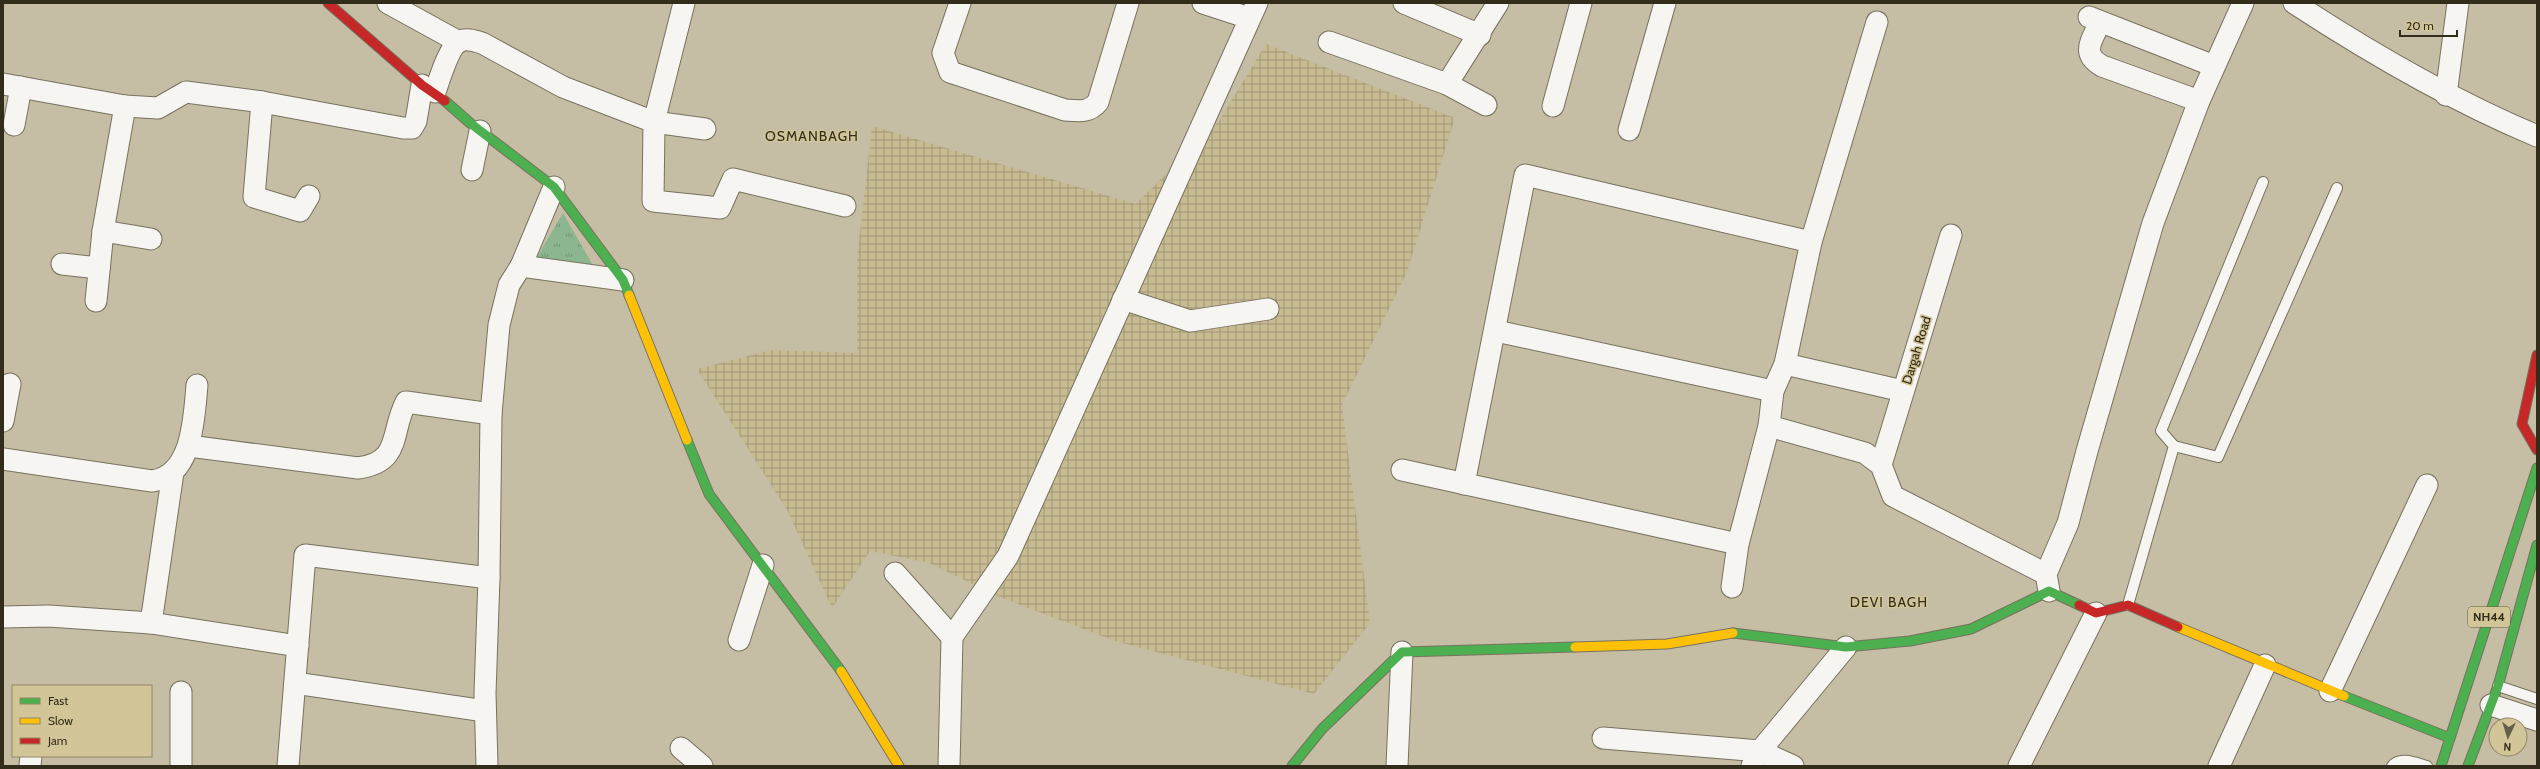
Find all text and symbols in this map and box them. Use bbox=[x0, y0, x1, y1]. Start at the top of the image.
scale bar bbox=[2400, 12, 2457, 38]
text: 20 m bbox=[2406, 18, 2434, 33]
district label: OSMANBAGH bbox=[765, 127, 859, 145]
street label: Dargah Road bbox=[1898, 314, 1934, 386]
district label: DEVI BAGH bbox=[1850, 593, 1928, 611]
road number: NH44 bbox=[2468, 607, 2510, 627]
legend bbox=[12, 685, 152, 757]
text: Fast bbox=[48, 693, 68, 708]
text: Slow bbox=[48, 713, 73, 728]
north arrow bbox=[2488, 717, 2528, 757]
text: Jam bbox=[47, 733, 67, 748]
text: N bbox=[2503, 740, 2512, 754]

